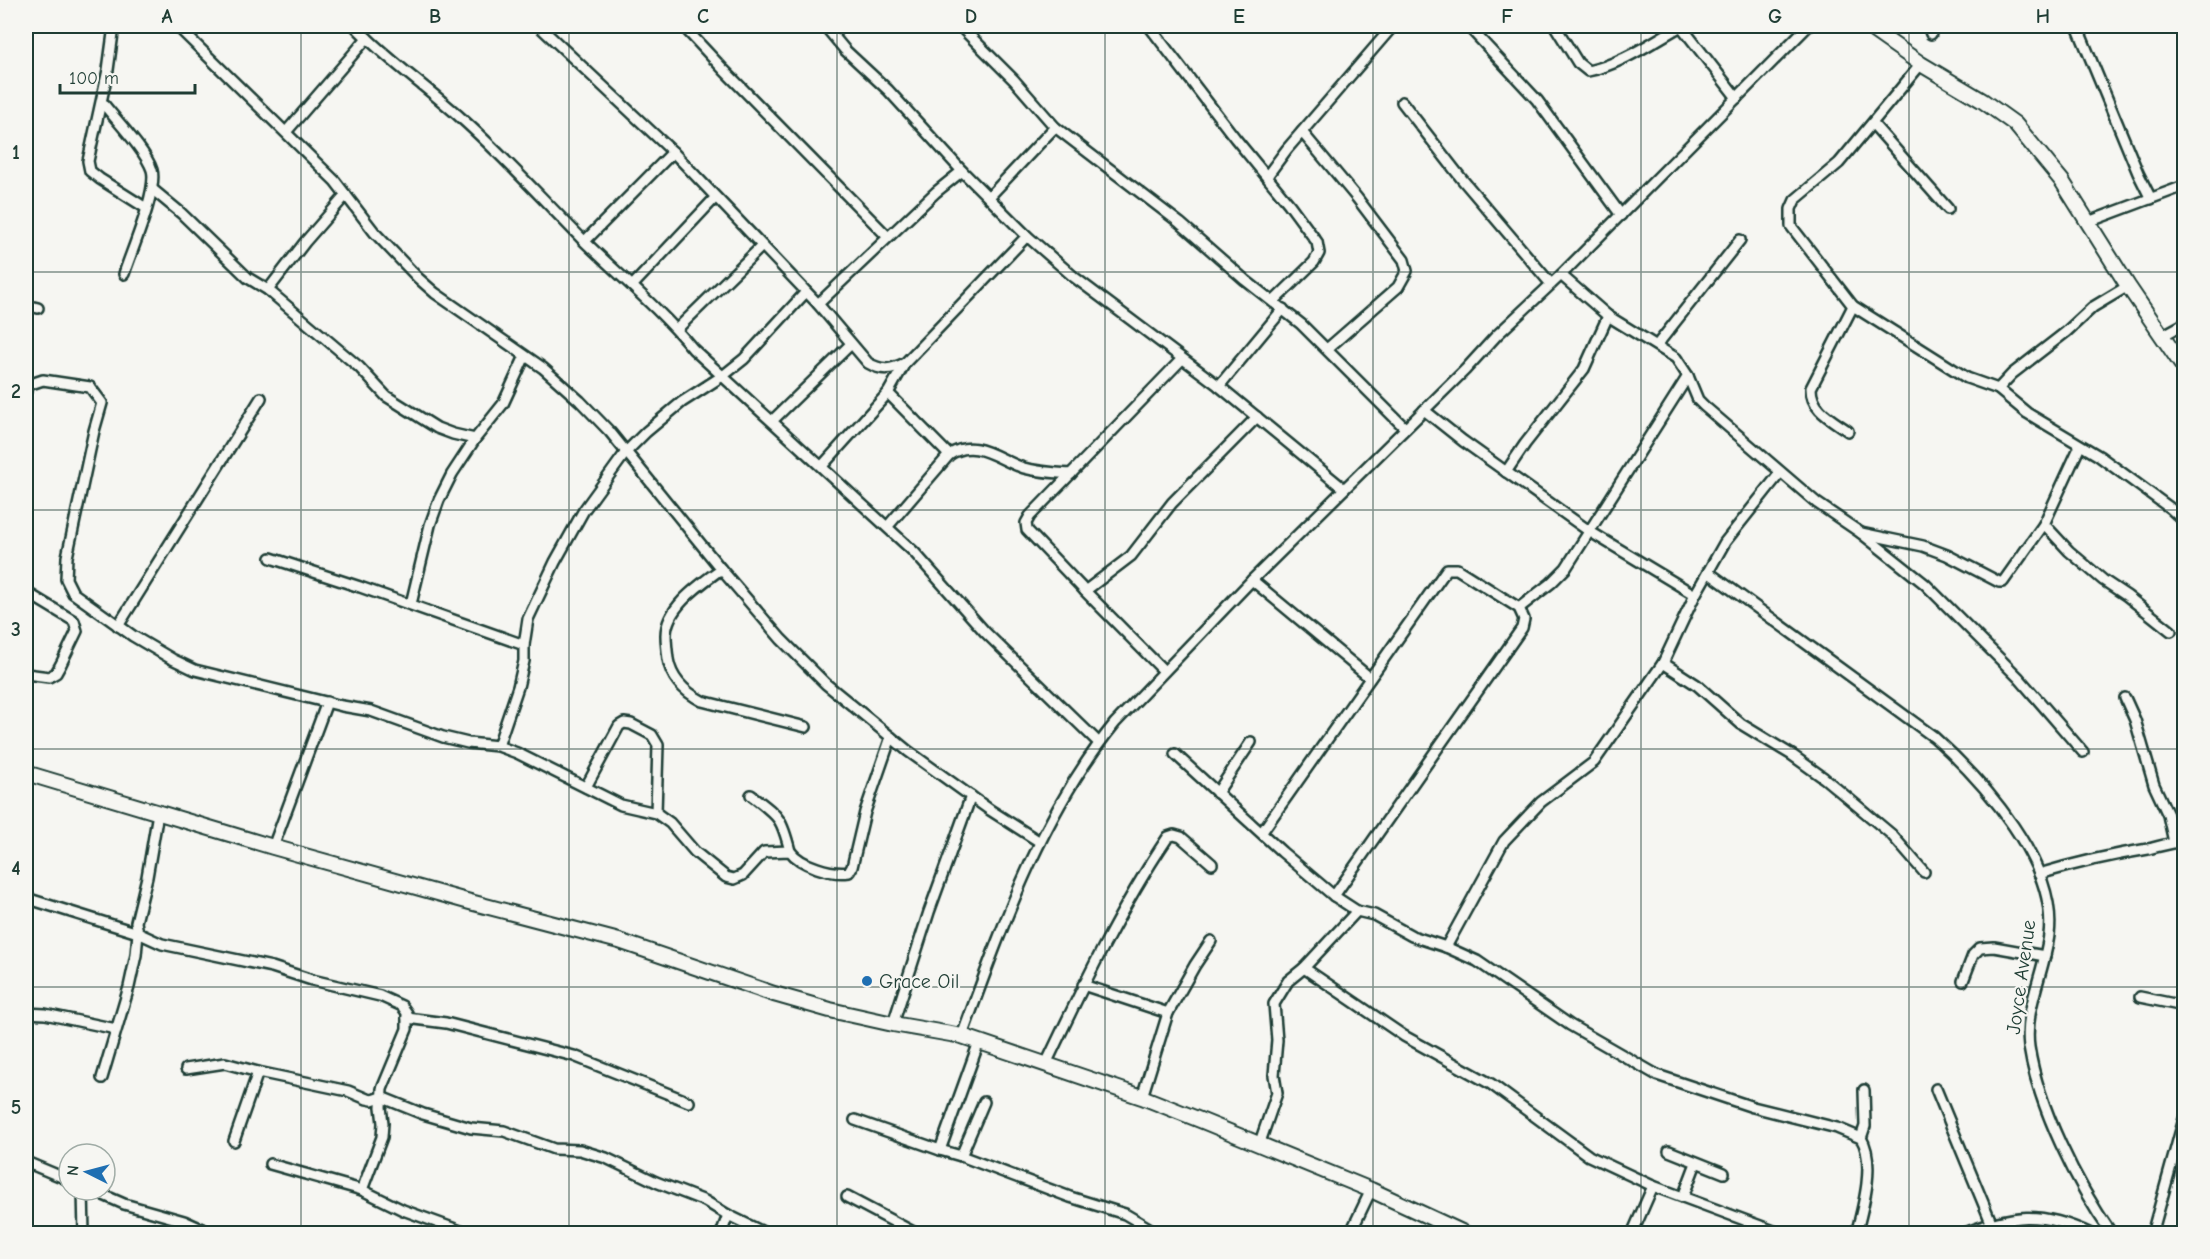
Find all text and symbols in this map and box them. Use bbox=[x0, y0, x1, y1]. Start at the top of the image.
text: A bbox=[161, 5, 173, 28]
text: B bbox=[429, 5, 441, 28]
text: C bbox=[697, 5, 709, 28]
text: D bbox=[965, 5, 977, 28]
text: E bbox=[1233, 5, 1245, 28]
text: F bbox=[1501, 5, 1513, 28]
text: G bbox=[1768, 5, 1782, 28]
text: H bbox=[2036, 5, 2050, 28]
scale bar bbox=[60, 57, 195, 95]
text: 100 m bbox=[69, 68, 119, 89]
text: 1 bbox=[12, 141, 20, 164]
text: 2 bbox=[11, 380, 21, 403]
text: 3 bbox=[11, 618, 21, 641]
text: 4 bbox=[11, 857, 21, 880]
street label: Joyce Avenue bbox=[2002, 918, 2040, 1036]
place label: Grace Oil bbox=[879, 970, 959, 993]
marker: Grace Oil bbox=[860, 974, 874, 988]
text: 5 bbox=[11, 1096, 21, 1119]
north arrow bbox=[57, 1142, 117, 1202]
text: N bbox=[64, 1164, 83, 1177]

